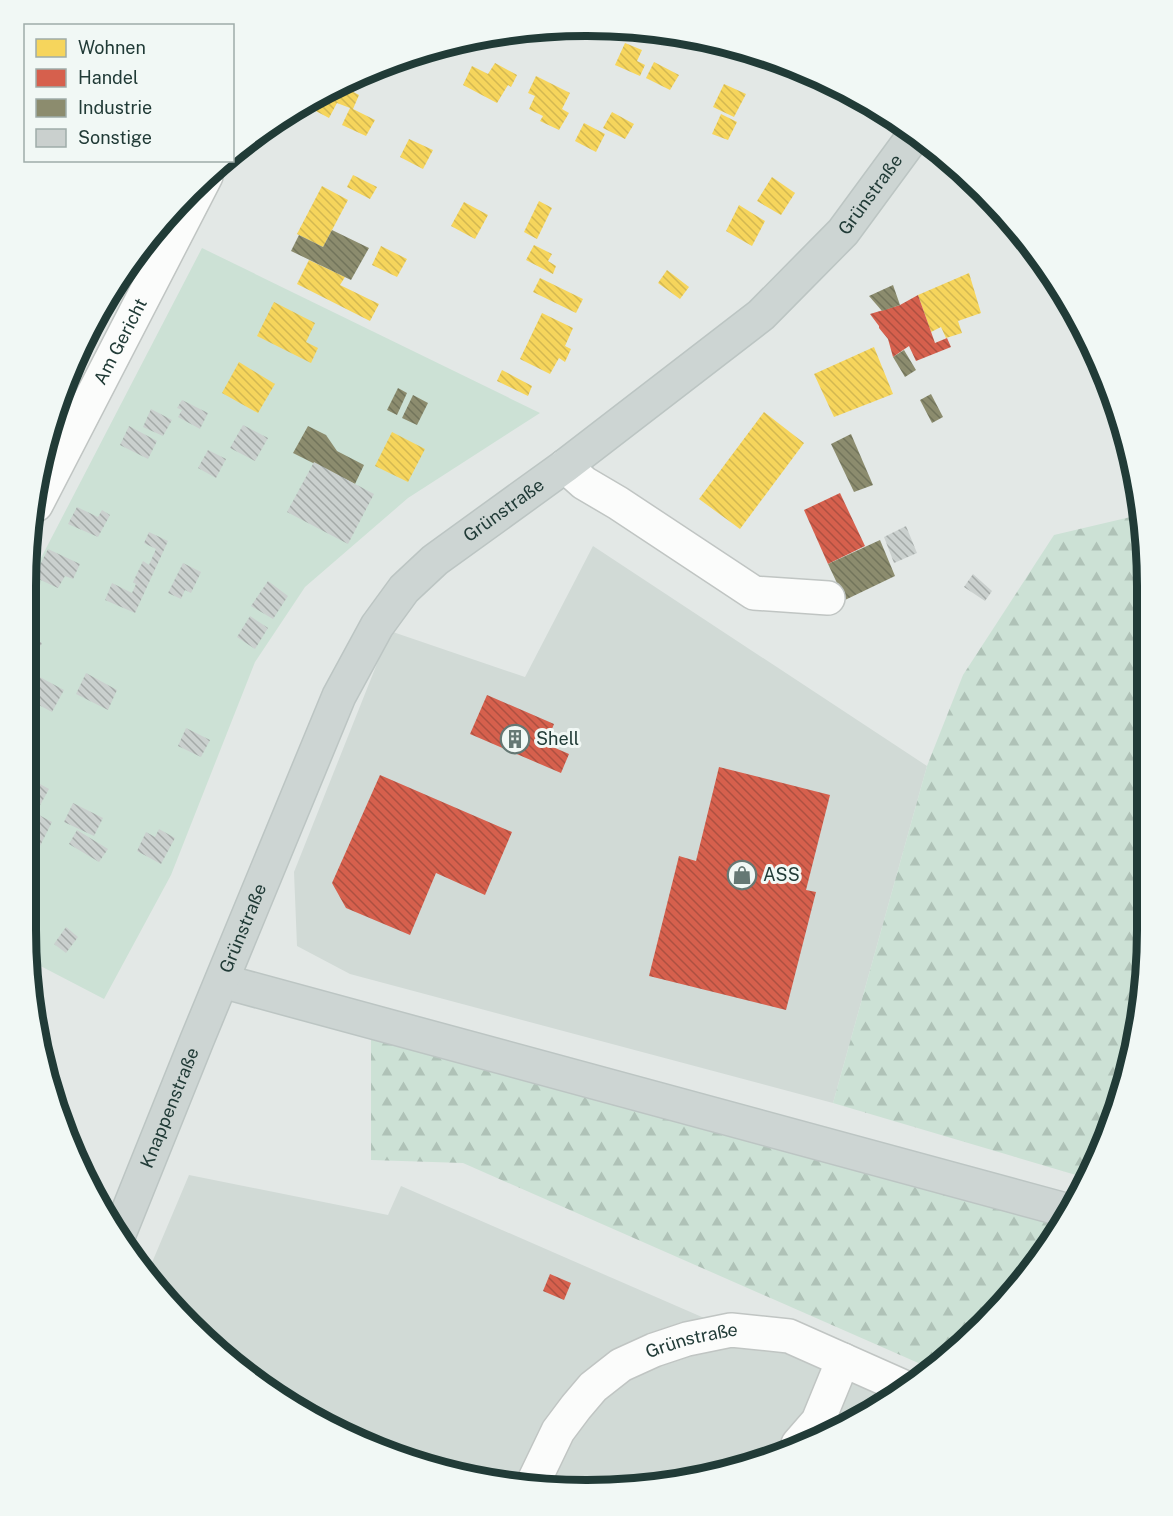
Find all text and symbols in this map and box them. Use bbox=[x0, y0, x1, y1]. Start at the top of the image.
legend bbox=[24, 24, 234, 162]
text: Wohnen bbox=[78, 37, 146, 58]
text: Handel bbox=[78, 67, 138, 88]
text: Industrie bbox=[78, 97, 152, 118]
text: Sonstige bbox=[78, 127, 152, 148]
street label: Grünstraße bbox=[834, 150, 906, 239]
street label: Am Gericht bbox=[89, 295, 151, 388]
street label: Grünstraße bbox=[459, 474, 548, 546]
building icon: Shell bbox=[499, 723, 531, 755]
place label: Shell bbox=[536, 728, 579, 749]
shop icon: ASS bbox=[726, 859, 758, 891]
place label: ASS bbox=[763, 864, 800, 885]
street label: Grünstraße bbox=[215, 880, 270, 976]
street label: Knappenstraße bbox=[136, 1044, 203, 1171]
street label: Grünstraße bbox=[642, 1319, 739, 1362]

